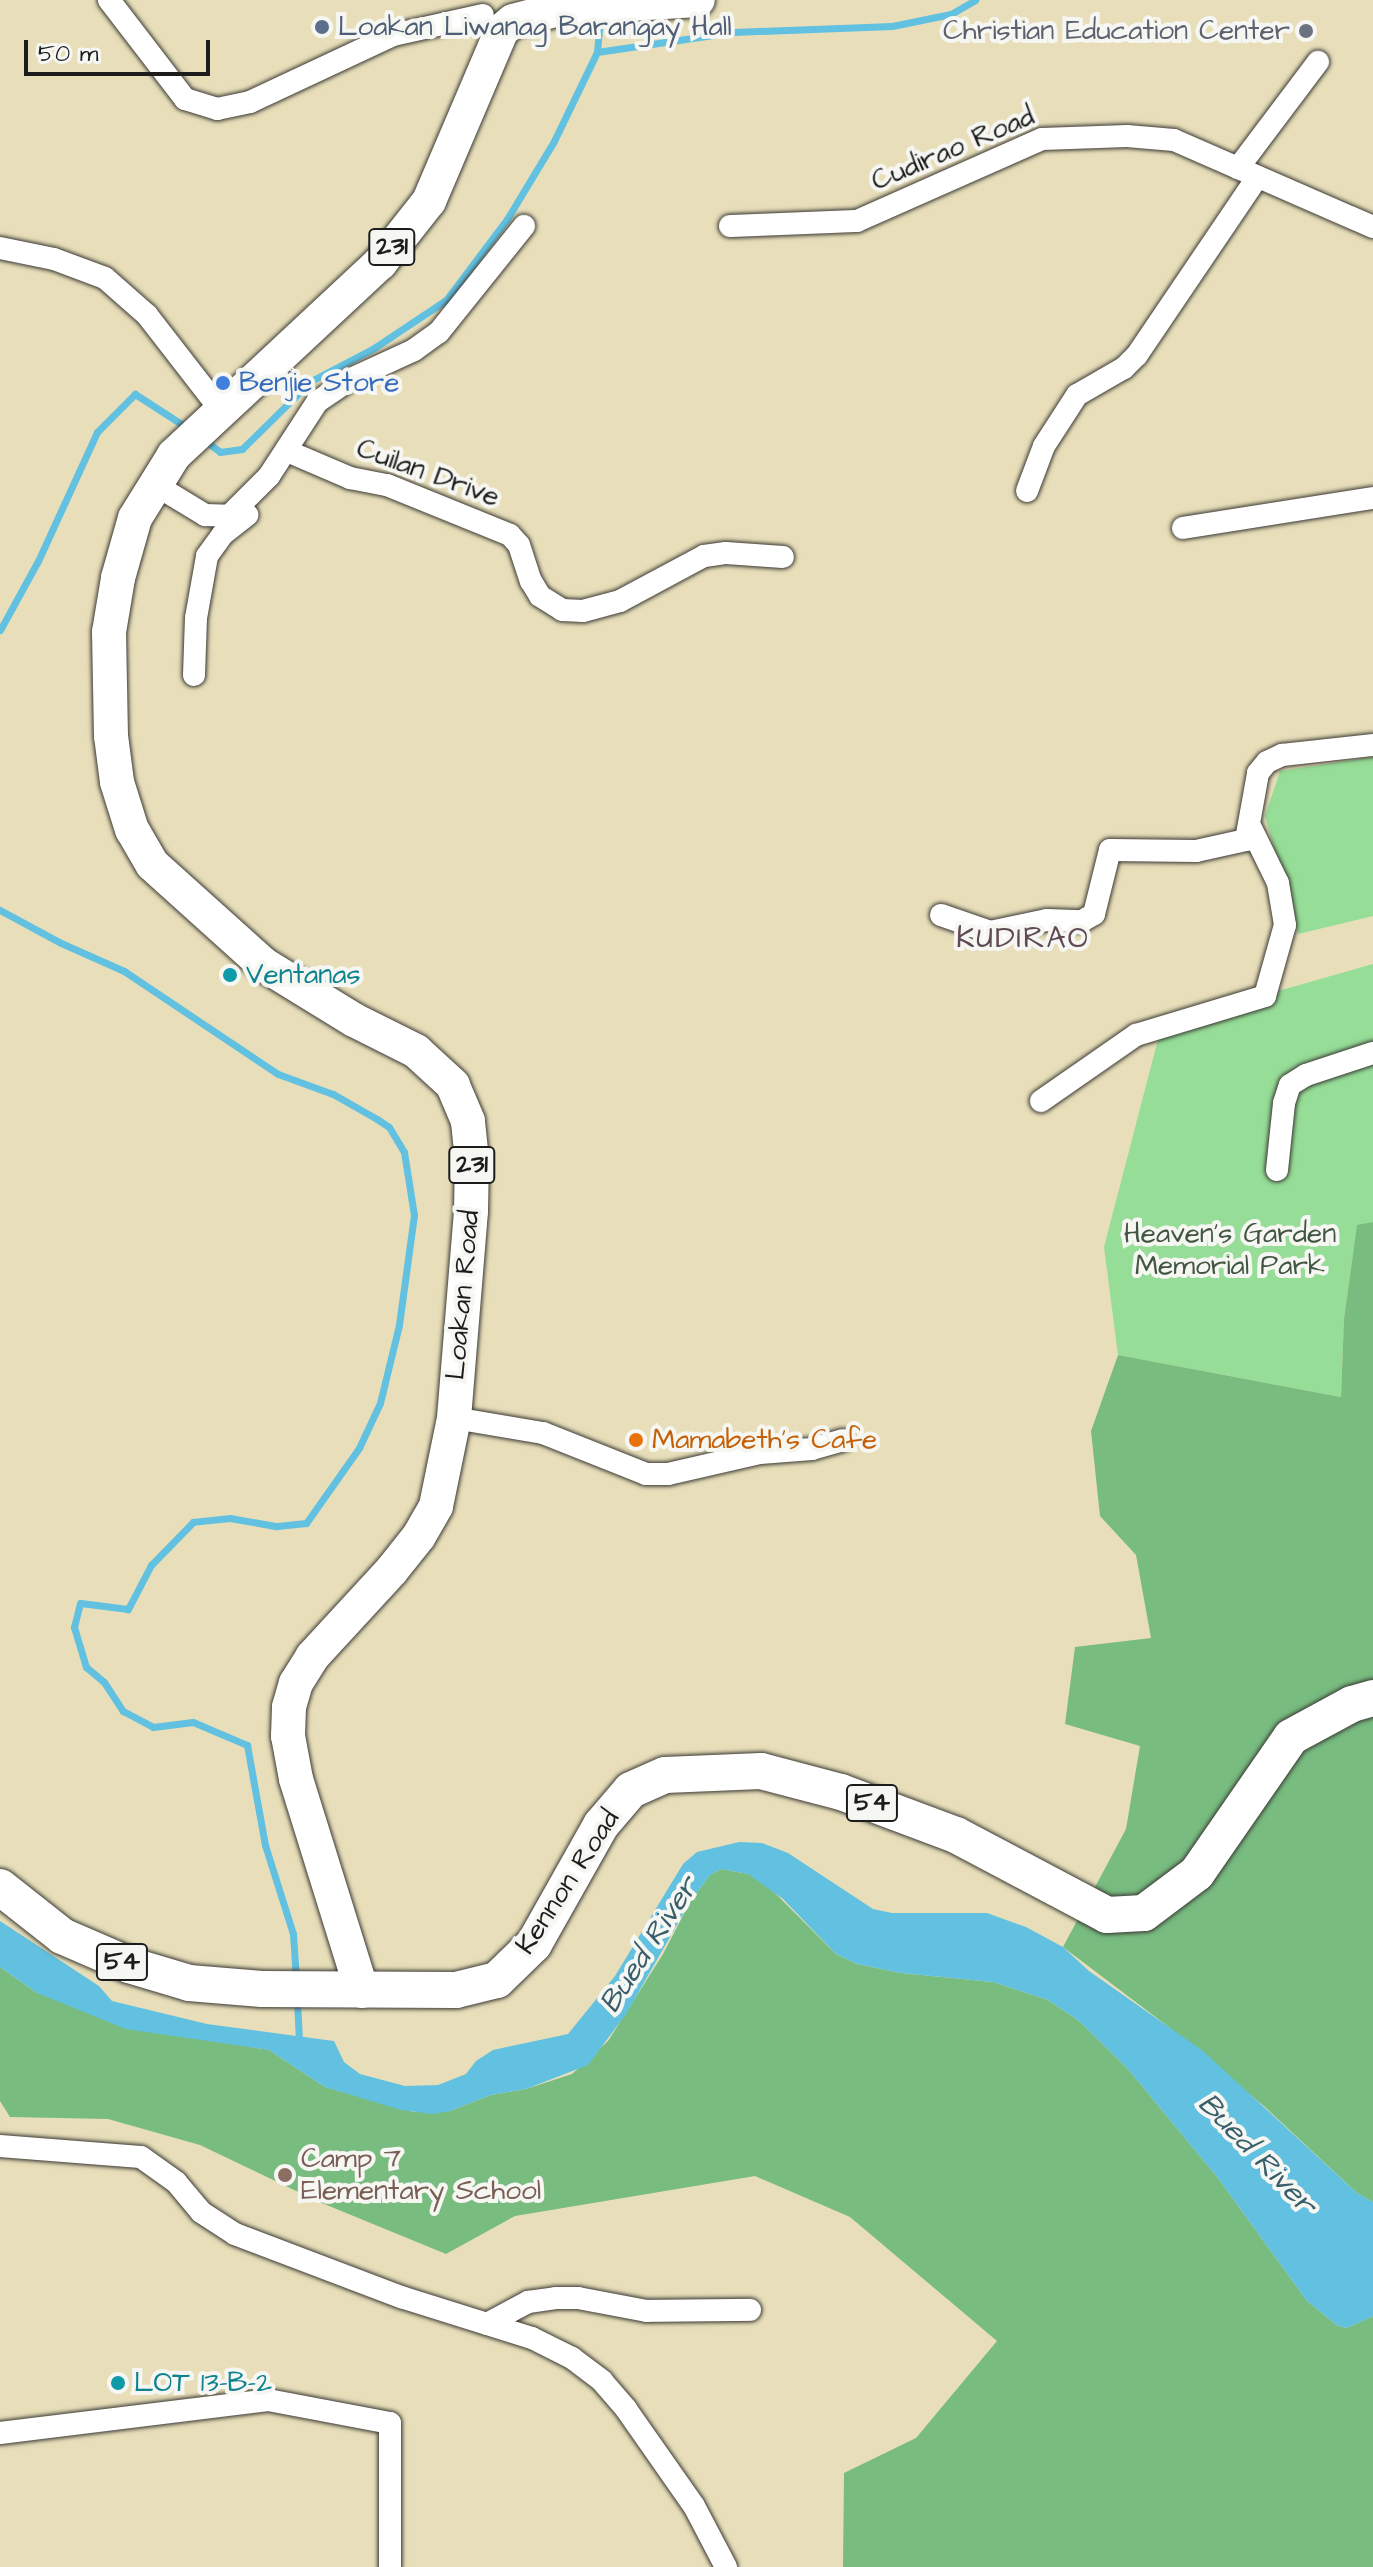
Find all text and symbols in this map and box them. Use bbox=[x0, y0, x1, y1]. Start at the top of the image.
place label: Loakan Liwanag Barangay Hall bbox=[338, 10, 732, 44]
place label: Christian Education Center bbox=[943, 14, 1290, 48]
marker: Loakan Liwanag Barangay Hall bbox=[313, 18, 331, 36]
marker: Christian Education Center bbox=[1297, 22, 1315, 40]
scale bar bbox=[28, 24, 214, 74]
text: 50 m bbox=[38, 37, 98, 71]
street label: Cudirao Road bbox=[867, 100, 1039, 198]
road number: 231 bbox=[368, 225, 416, 269]
place label: Benjie Store bbox=[239, 366, 399, 400]
marker: Benjie Store bbox=[214, 374, 232, 392]
street label: Cuilan Drive bbox=[352, 432, 504, 514]
district label: KUDIRAO bbox=[956, 920, 1090, 956]
place label: Ventanas bbox=[246, 958, 361, 992]
marker: Ventanas bbox=[221, 966, 239, 984]
road number: 231 bbox=[448, 1143, 496, 1187]
street label: Loakan Road bbox=[439, 1209, 487, 1381]
park label: Heaven's Garden Memorial Park bbox=[1124, 1217, 1336, 1283]
place label: Mamabeth's Cafe bbox=[652, 1423, 877, 1457]
marker: Mamabeth's Cafe bbox=[627, 1431, 645, 1449]
road number: 54 bbox=[844, 1781, 900, 1825]
street label: Kennon Road bbox=[509, 1804, 627, 1960]
water label: Bued River bbox=[592, 1870, 706, 2020]
road number: 54 bbox=[94, 1940, 150, 1984]
water label: Bued River bbox=[1190, 2086, 1324, 2222]
place label: Camp 7 Elementary School bbox=[301, 2142, 541, 2208]
marker: Camp 7 Elementary School bbox=[276, 2166, 294, 2184]
place label: LOT 13-B-2 bbox=[134, 2366, 272, 2400]
marker: LOT 13-B-2 bbox=[109, 2374, 127, 2392]

